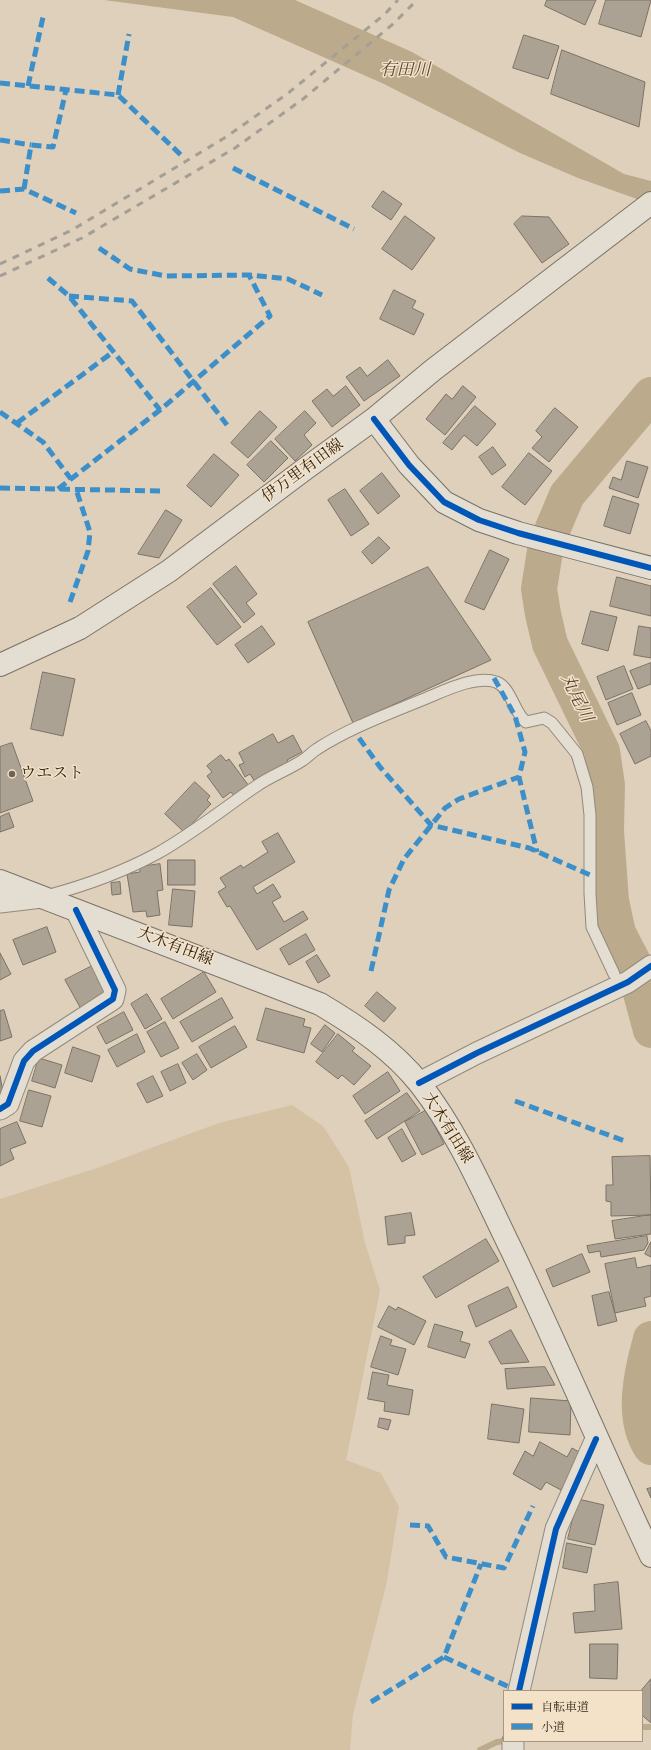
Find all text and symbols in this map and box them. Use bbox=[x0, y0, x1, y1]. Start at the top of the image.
water label: 有田川 bbox=[380, 61, 430, 81]
street label: 伊万里有田線 bbox=[259, 435, 347, 507]
water label: 丸尾川 bbox=[556, 671, 596, 725]
place label: ウエスト bbox=[20, 764, 84, 784]
marker: ウエスト bbox=[7, 769, 17, 779]
street label: 大木有田線 bbox=[134, 924, 216, 970]
street label: 大木有田線 bbox=[418, 1089, 476, 1167]
legend bbox=[503, 1690, 643, 1742]
text: 自転車道 bbox=[541, 1699, 589, 1715]
text: 小道 bbox=[541, 1719, 565, 1735]

